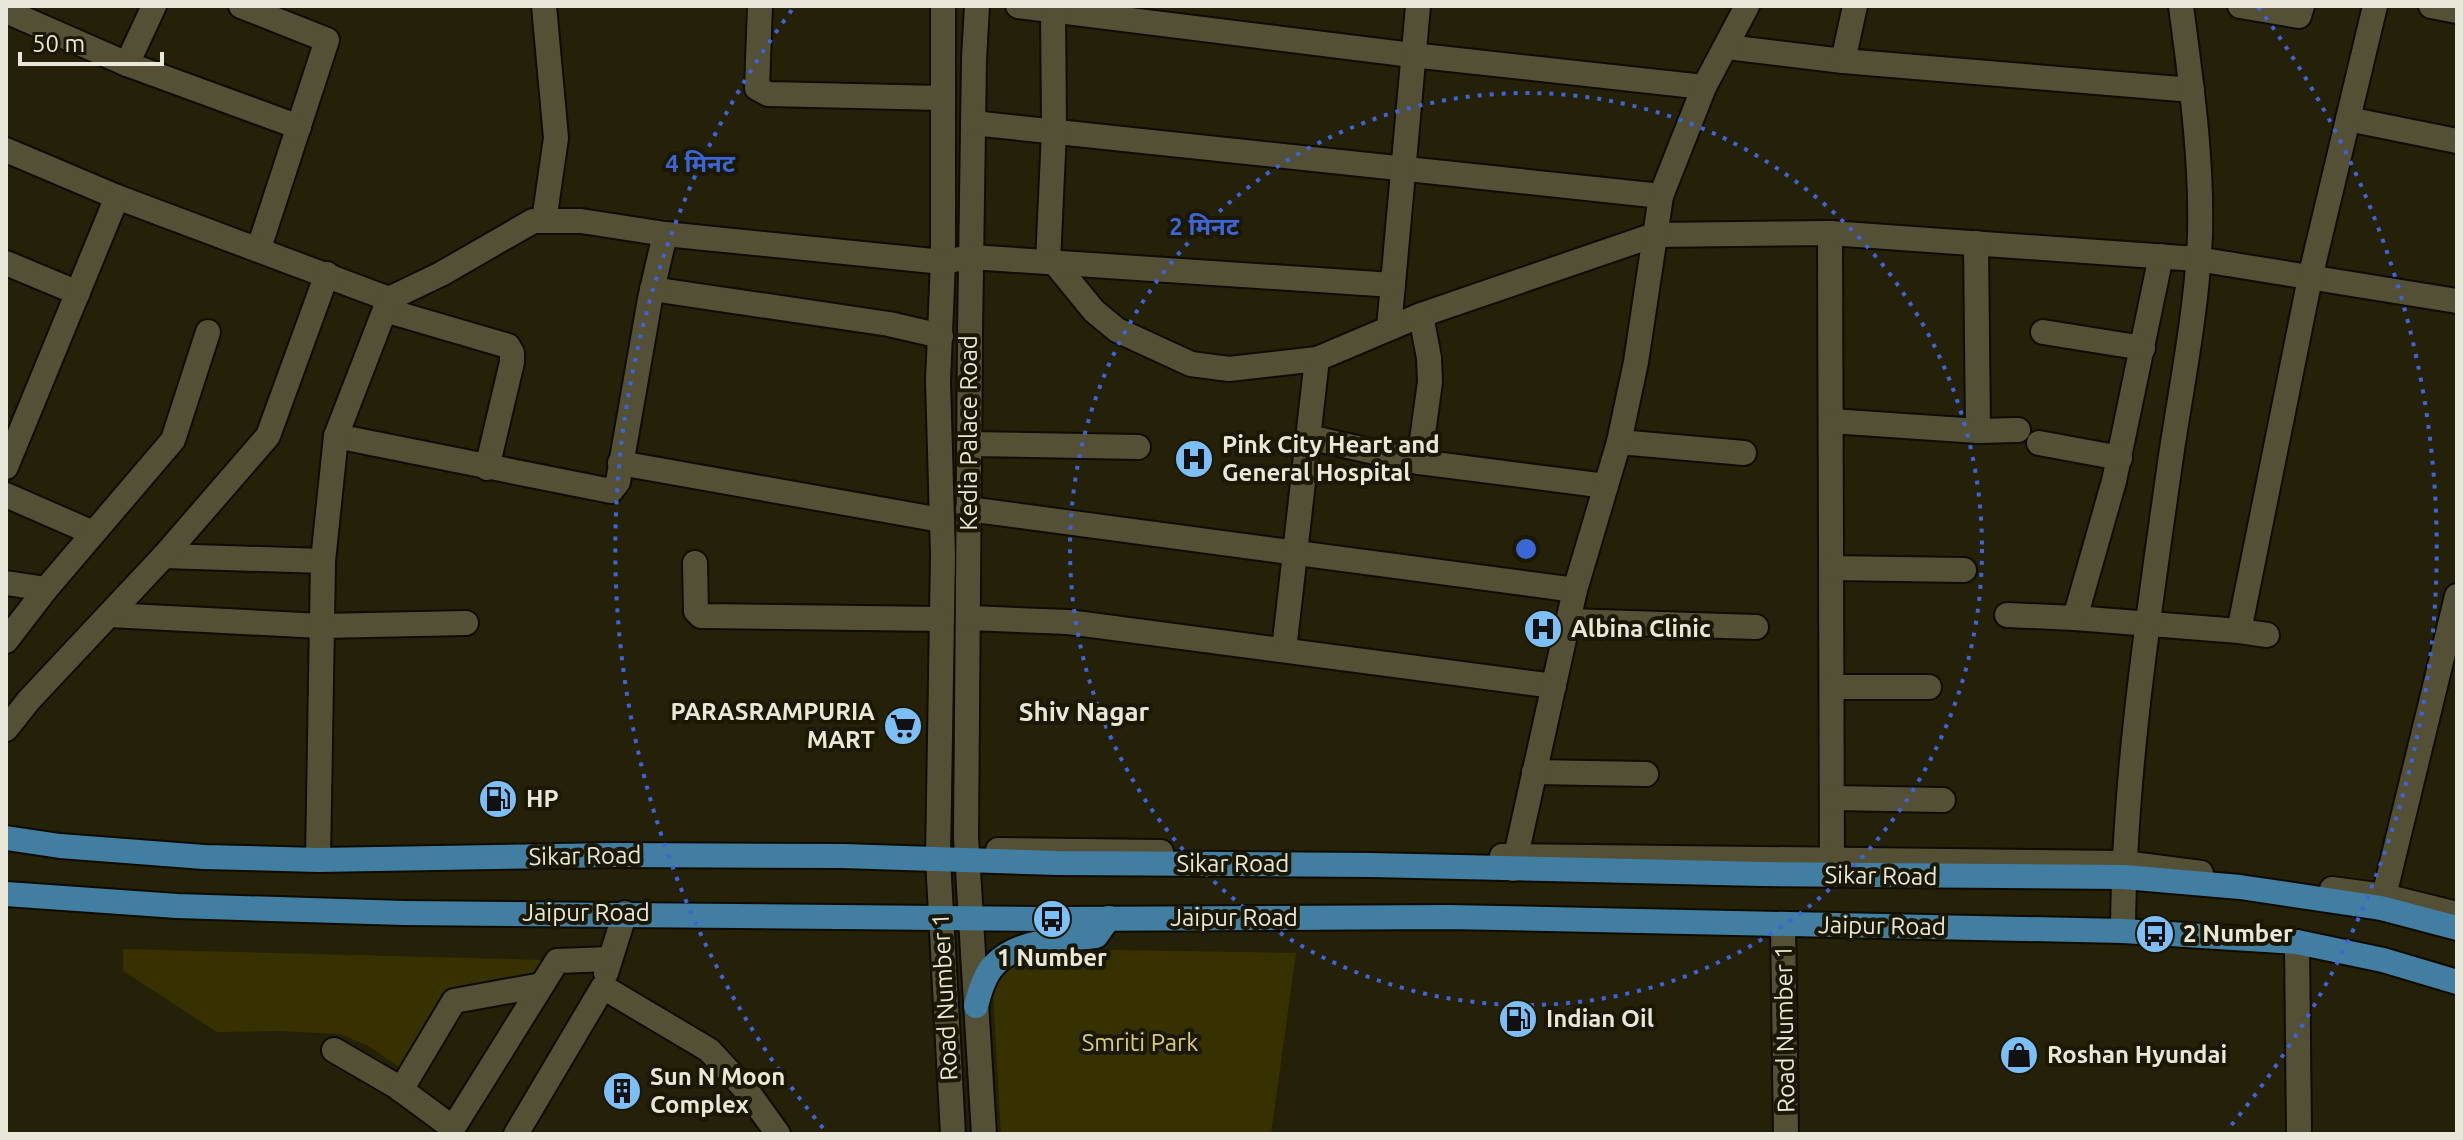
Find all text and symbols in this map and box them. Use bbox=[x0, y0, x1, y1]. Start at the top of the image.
scale bar bbox=[20, 16, 162, 66]
text: 50 m bbox=[32, 30, 85, 57]
text: 4 मिनट bbox=[665, 150, 736, 177]
text: 2 मिनट bbox=[1169, 213, 1240, 240]
street label: Kedia Palace Road bbox=[955, 335, 982, 531]
place label: Pink City Heart and General Hospital bbox=[1222, 431, 1440, 486]
hospital icon: Pink City Heart and General Hospital bbox=[1173, 438, 1215, 480]
centre of rings bbox=[1512, 535, 1540, 563]
hospital icon: Albina Clinic bbox=[1522, 608, 1564, 650]
place label: Albina Clinic bbox=[1571, 615, 1711, 642]
district label: Shiv Nagar bbox=[1019, 697, 1150, 726]
place label: PARASRAMPURIA MART bbox=[670, 698, 875, 753]
supermarket icon: PARASRAMPURIA MART bbox=[882, 705, 924, 747]
fuel station icon: HP bbox=[477, 778, 519, 820]
place label: HP bbox=[526, 785, 559, 812]
street label: Sikar Road bbox=[528, 841, 642, 870]
street label: Sikar Road bbox=[1177, 850, 1289, 877]
street label: Sikar Road bbox=[1824, 861, 1938, 890]
bus stop icon: 1 Number bbox=[1031, 898, 1073, 940]
street label: Jaipur Road bbox=[522, 899, 650, 926]
street label: Jaipur Road bbox=[1170, 904, 1298, 931]
street label: Jaipur Road bbox=[1818, 911, 1946, 940]
street label: Road Number 1 bbox=[927, 913, 962, 1082]
bus stop icon: 2 Number bbox=[2134, 913, 2176, 955]
place label: 2 Number bbox=[2183, 920, 2293, 947]
place label: 1 Number bbox=[997, 944, 1107, 971]
street label: Road Number 1 bbox=[1770, 945, 1799, 1113]
fuel station icon: Indian Oil bbox=[1497, 998, 1539, 1040]
place label: Indian Oil bbox=[1546, 1005, 1654, 1032]
park label: Smriti Park bbox=[1082, 1029, 1198, 1056]
shop icon: Roshan Hyundai bbox=[1998, 1034, 2040, 1076]
place label: Roshan Hyundai bbox=[2047, 1041, 2227, 1068]
place label: Sun N Moon Complex bbox=[650, 1063, 785, 1118]
building icon: Sun N Moon Complex bbox=[601, 1070, 643, 1112]

